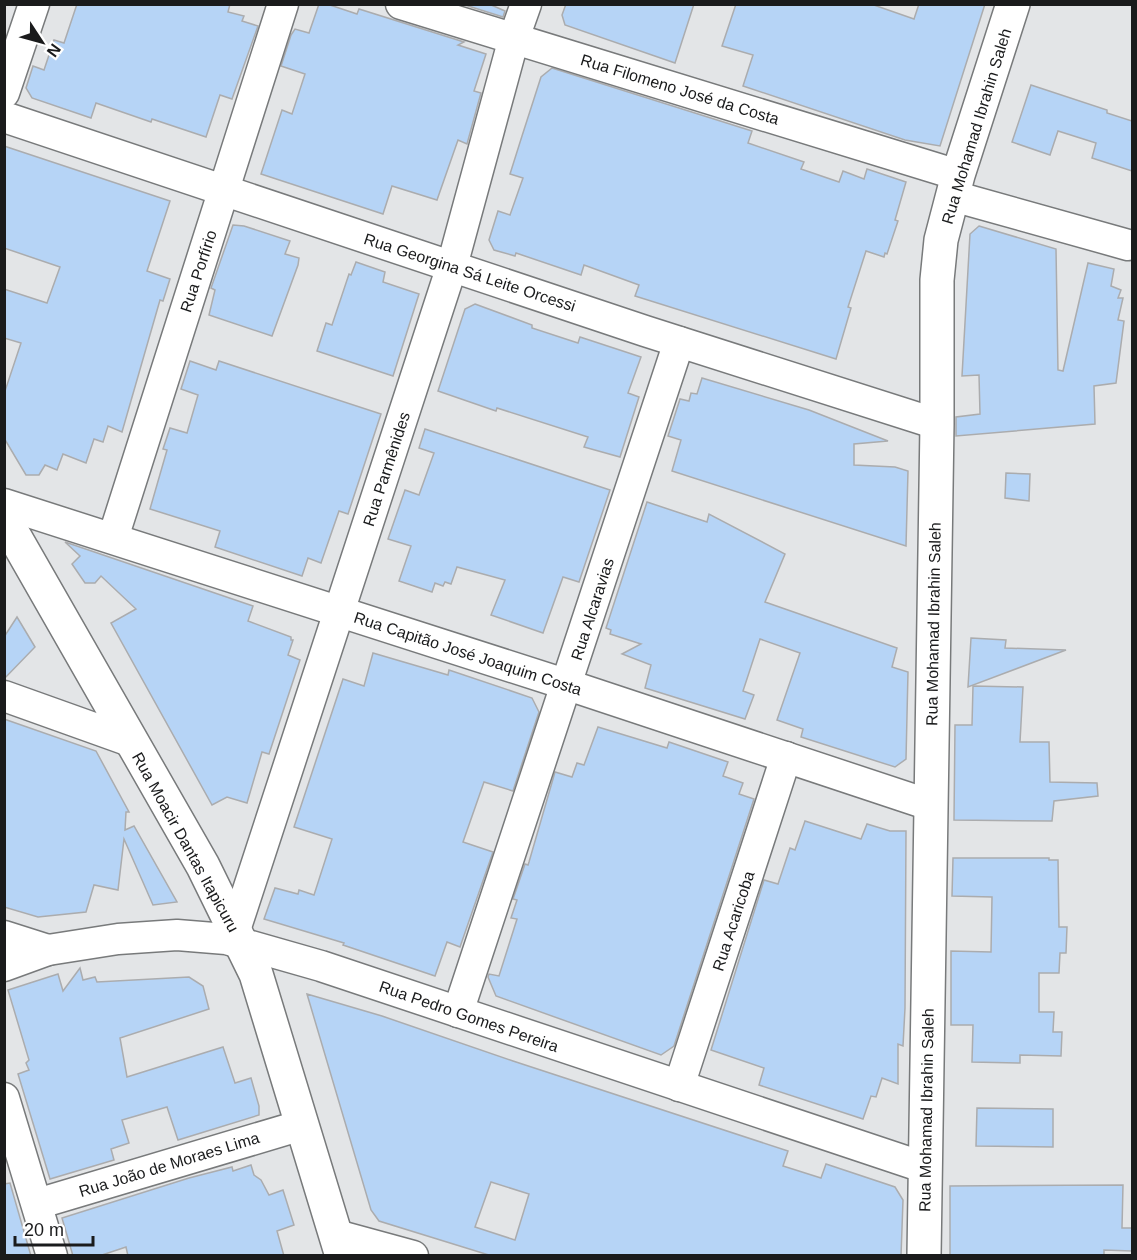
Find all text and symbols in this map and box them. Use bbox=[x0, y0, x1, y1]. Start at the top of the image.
north arrow bbox=[12, 12, 72, 72]
street label: Rua Mohamad Ibrahin Saleh bbox=[939, 26, 1014, 226]
text: N bbox=[43, 41, 64, 60]
street label: Rua Filomeno José da Costa bbox=[579, 51, 781, 128]
street label: Rua Porfírio bbox=[177, 228, 220, 314]
street label: Rua Georgina Sá Leite Orcessi bbox=[362, 230, 578, 315]
street label: Rua Parmênides bbox=[360, 410, 413, 528]
street label: Rua Mohamad Ibrahin Saleh bbox=[923, 522, 944, 726]
street label: Rua Alcaravias bbox=[568, 556, 617, 663]
street label: Rua Capitão José Joaquim Costa bbox=[352, 609, 584, 698]
street label: Rua Moacir Dantas Itapicuru bbox=[129, 749, 242, 935]
street label: Rua Acaricoba bbox=[709, 869, 758, 973]
street label: Rua Pedro Gomes Pereira bbox=[377, 978, 561, 1055]
street label: Rua Mohamad Ibrahin Saleh bbox=[916, 1008, 937, 1212]
street label: Rua João de Moraes Lima bbox=[77, 1129, 261, 1200]
scale bar bbox=[15, 1209, 93, 1247]
text: 20 m bbox=[24, 1220, 64, 1240]

